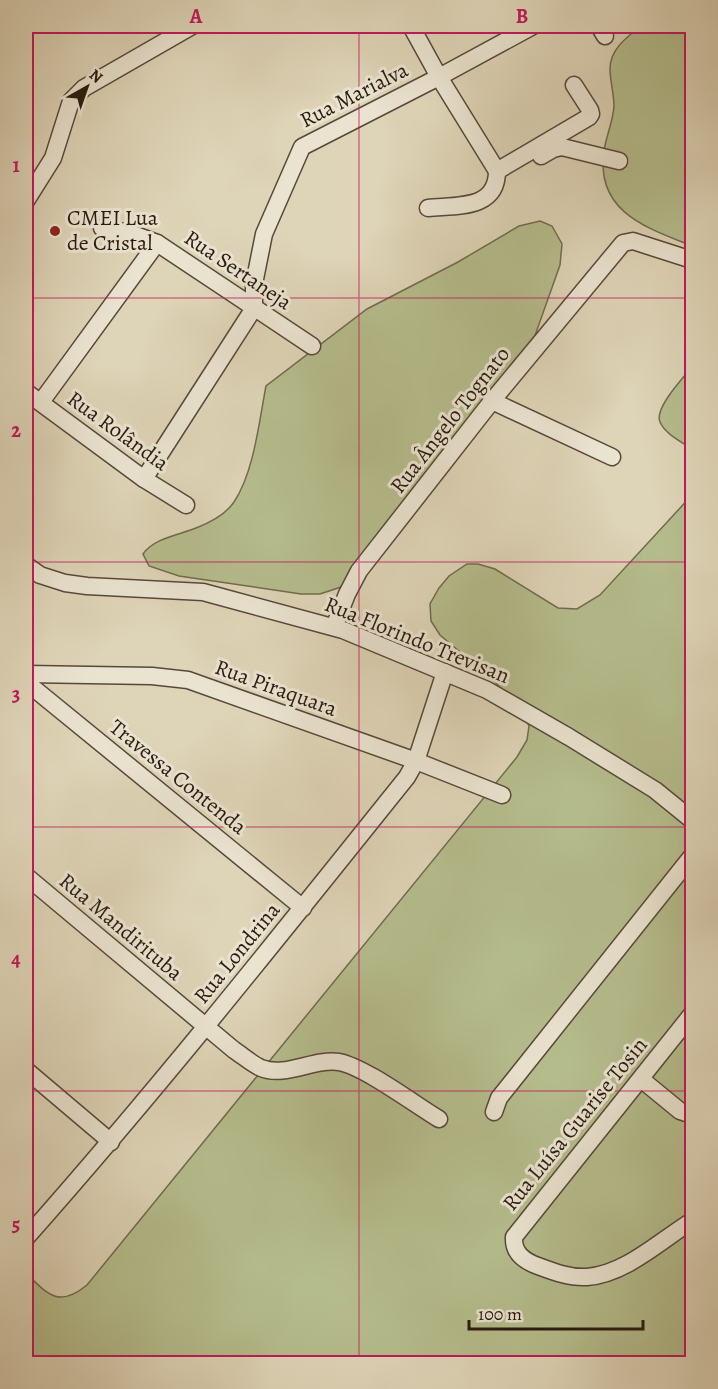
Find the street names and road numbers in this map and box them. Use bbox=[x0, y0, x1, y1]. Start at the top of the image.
street label: Rua Marialva bbox=[295, 55, 414, 135]
street label: Rua Sertaneja bbox=[178, 223, 298, 318]
street label: Rua Ângelo Tognato bbox=[383, 340, 517, 500]
street label: Rua Rolândia bbox=[61, 384, 176, 479]
street label: Rua Florindo Trevisan bbox=[320, 589, 514, 691]
street label: Rua Piraquara bbox=[211, 652, 342, 724]
street label: Travessa Contenda bbox=[103, 712, 254, 842]
street label: Rua Mandirituba bbox=[53, 866, 190, 988]
street label: Rua Londrina bbox=[187, 895, 288, 1010]
street label: Rua Luísa Guarise Tosin bbox=[496, 1031, 654, 1217]

